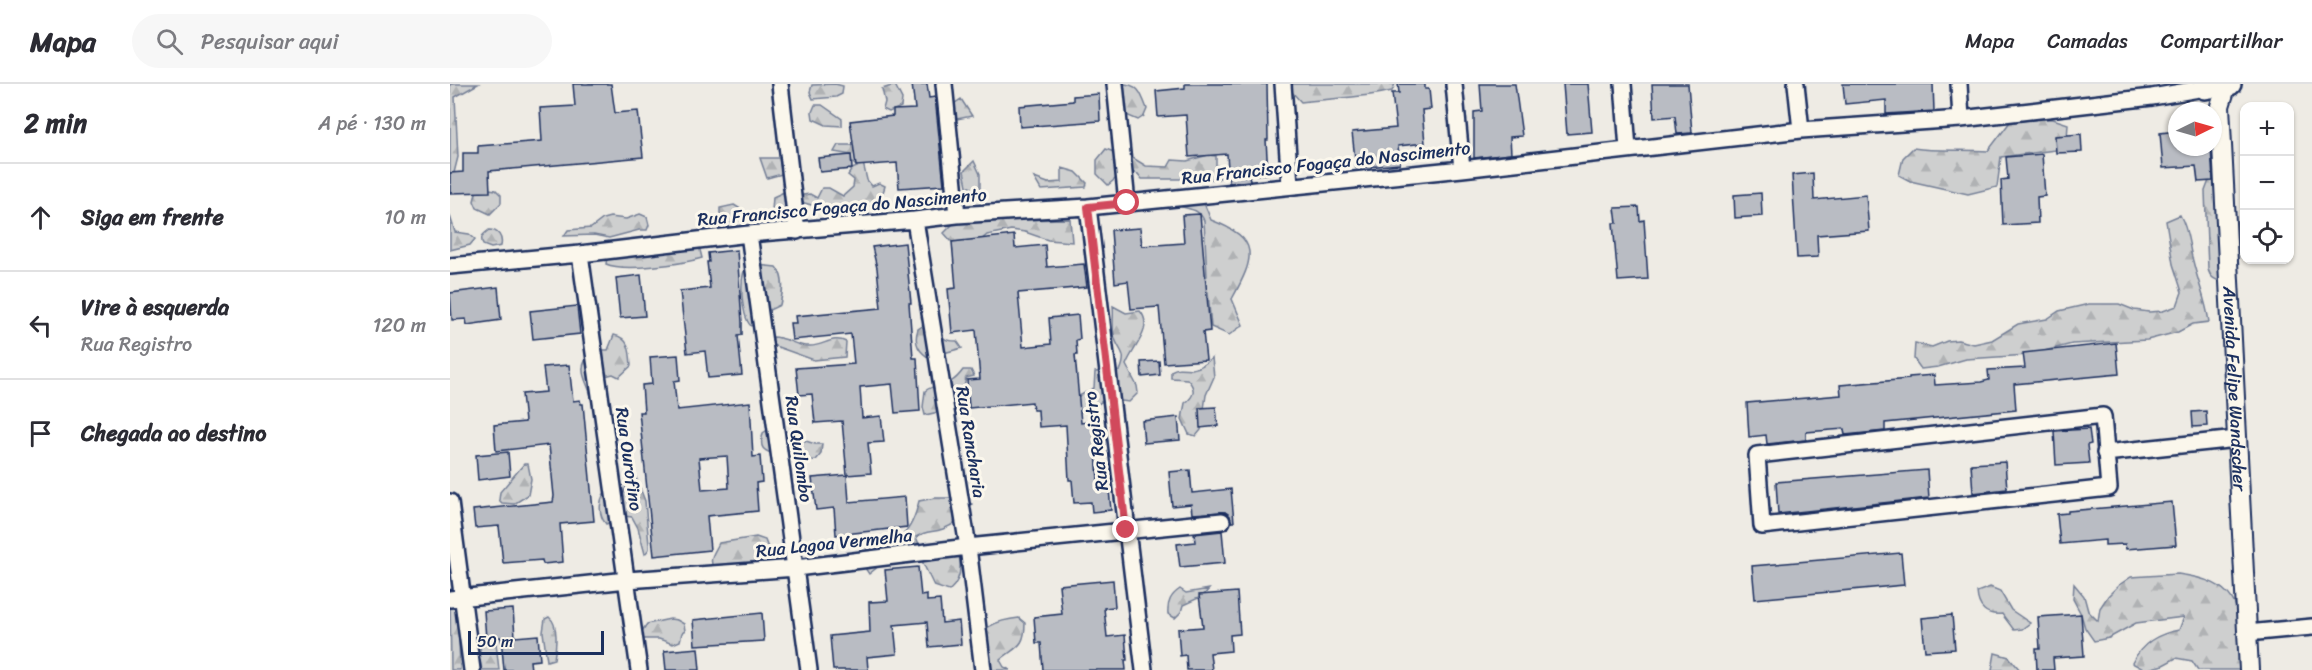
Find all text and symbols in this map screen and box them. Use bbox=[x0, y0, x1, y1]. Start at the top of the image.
search box bbox=[132, 14, 552, 68]
text: Mapa bbox=[30, 17, 96, 66]
text: Pesquisar aqui bbox=[201, 22, 339, 61]
text: Mapa bbox=[1965, 22, 2014, 60]
text: Camadas bbox=[2047, 22, 2128, 60]
text: Compartilhar bbox=[2161, 22, 2282, 60]
icon: search bbox=[153, 25, 186, 58]
text: 2 min bbox=[24, 100, 87, 146]
north arrow bbox=[2168, 102, 2222, 156]
map controls bbox=[2240, 102, 2294, 264]
button: + bbox=[2240, 102, 2294, 156]
text: A pé · 130 m bbox=[318, 106, 426, 141]
street label: Rua Francisco Fogaça do Nascimento bbox=[1180, 132, 1472, 194]
button: − bbox=[2240, 156, 2294, 210]
street label: Rua Francisco Fogaça do Nascimento bbox=[696, 178, 988, 236]
route start bbox=[1113, 189, 1139, 215]
text: Siga em frente bbox=[81, 198, 224, 237]
text: 10 m bbox=[384, 200, 426, 235]
icon: ahead bbox=[24, 201, 57, 234]
button: locate bbox=[2240, 210, 2294, 264]
street label: Avenida Felipe Wandscher bbox=[2213, 284, 2256, 493]
text: Vire à esquerda bbox=[81, 288, 229, 327]
text: 120 m bbox=[373, 308, 426, 343]
icon: left bbox=[24, 309, 57, 342]
text: Rua Registro bbox=[81, 327, 192, 362]
street label: Rua Rancharia bbox=[946, 384, 996, 500]
street label: Rua Registro bbox=[1074, 389, 1118, 493]
street label: Rua Quilombo bbox=[776, 394, 822, 504]
street label: Rua Ourofino bbox=[606, 405, 652, 513]
text: Chegada ao destino bbox=[81, 414, 266, 453]
icon: arrive bbox=[24, 417, 57, 450]
route end bbox=[1112, 516, 1138, 542]
street label: Rua Lagoa Vermelha bbox=[754, 519, 915, 567]
text: 50 m bbox=[477, 627, 513, 656]
scale bar bbox=[468, 628, 604, 656]

